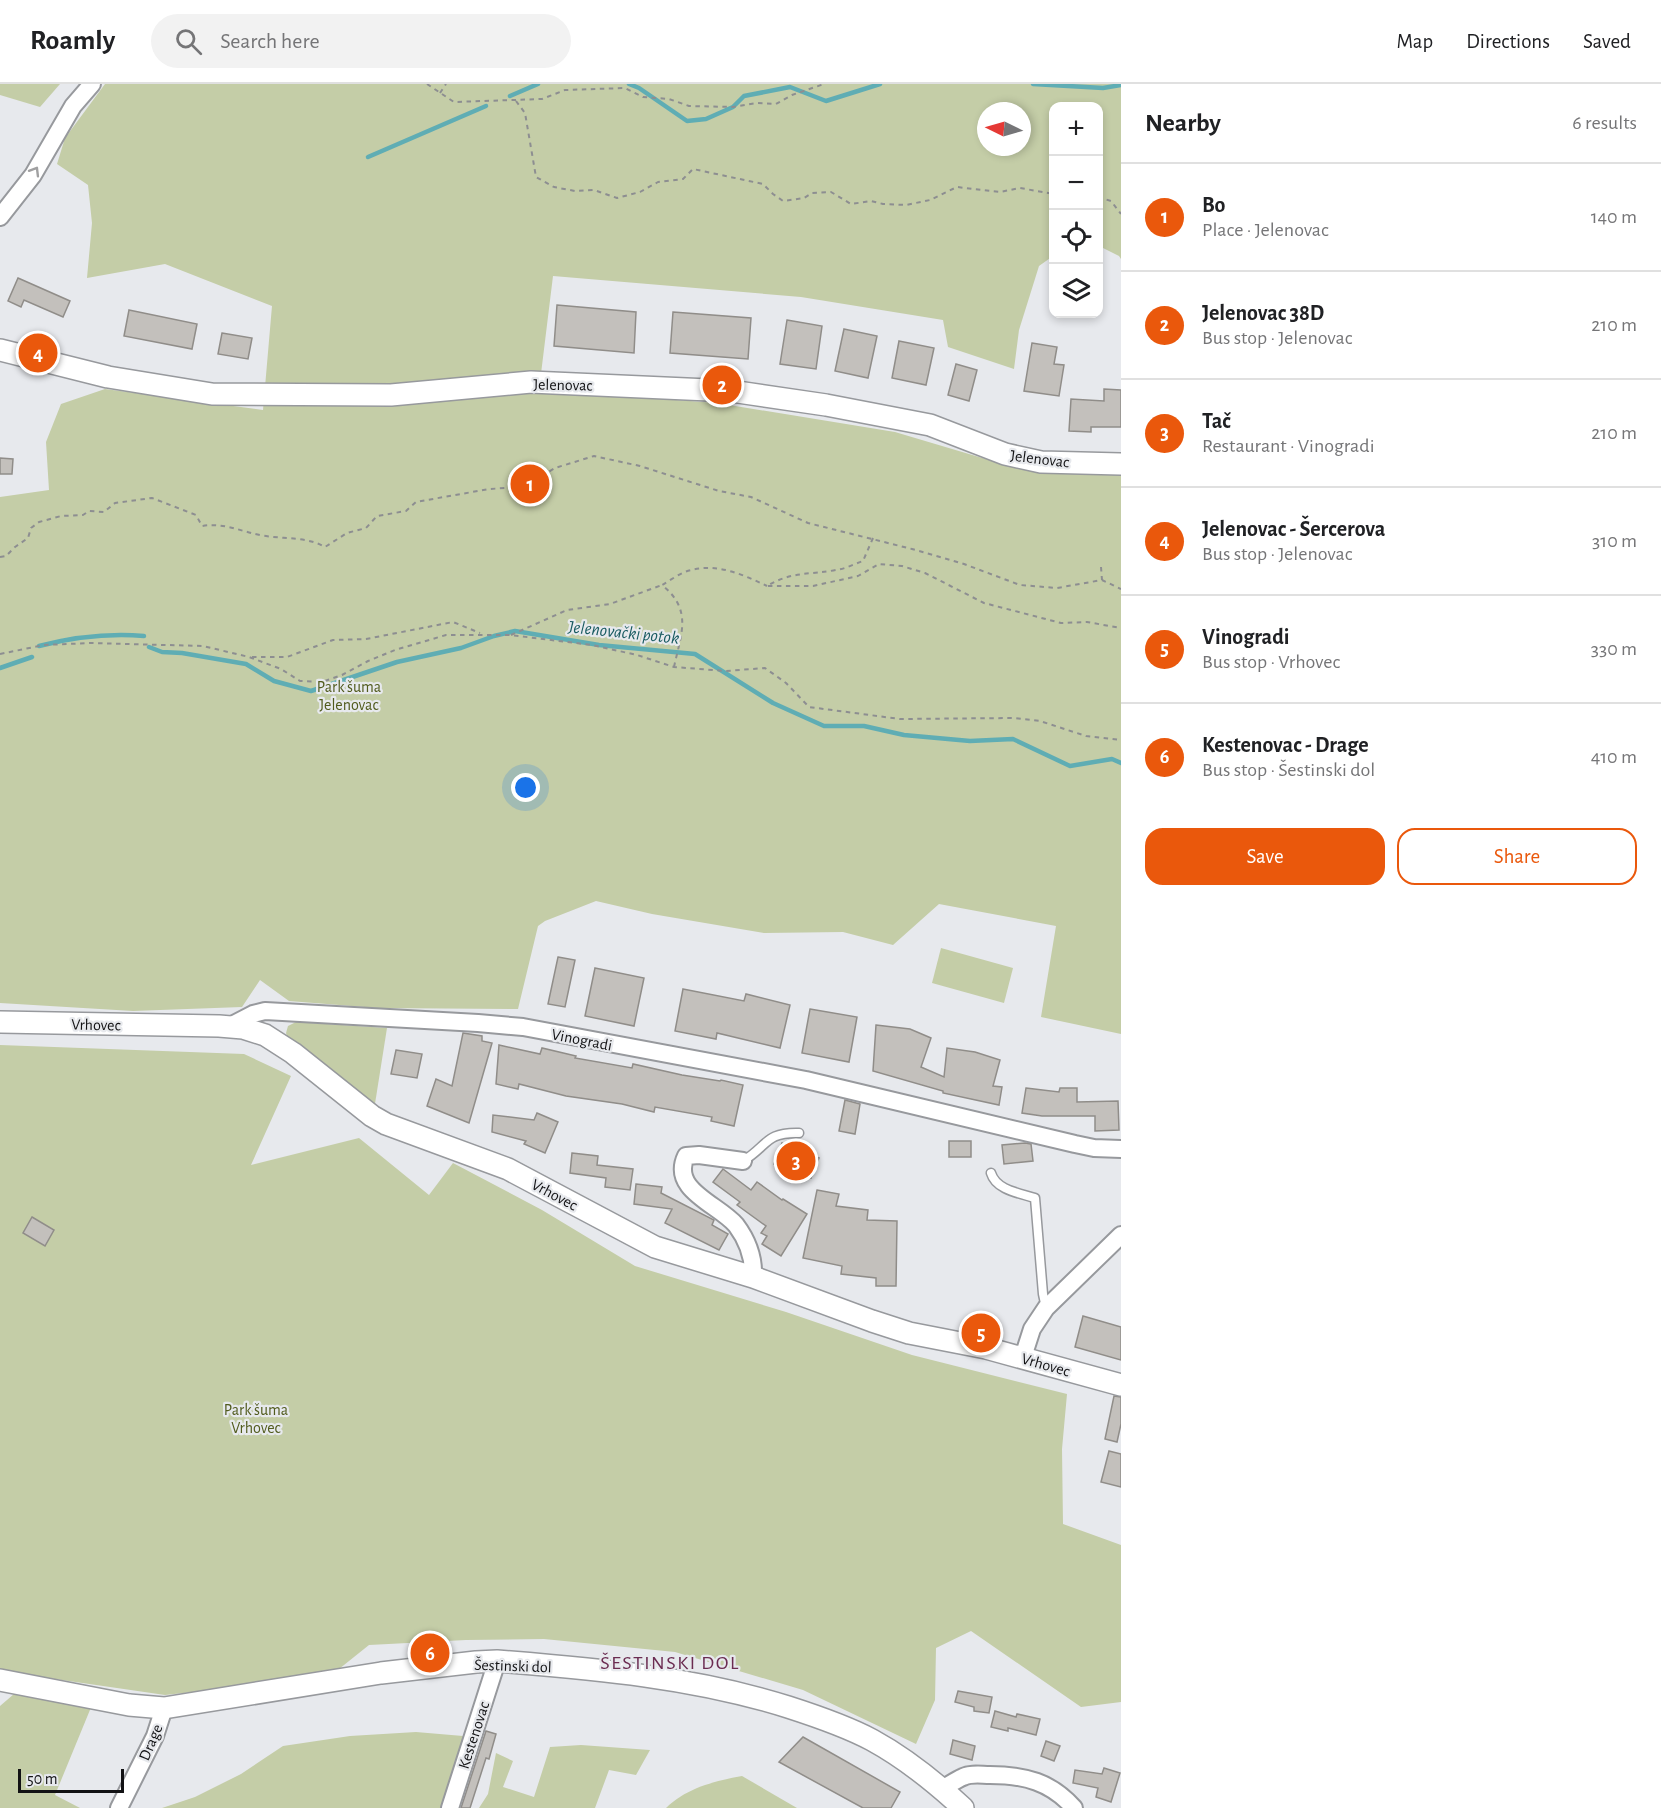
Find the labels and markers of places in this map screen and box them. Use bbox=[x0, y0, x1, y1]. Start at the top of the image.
pin: 4 bbox=[18, 330, 57, 376]
pin: 2 bbox=[702, 362, 742, 408]
pin: 1 bbox=[510, 462, 550, 506]
pin: 3 bbox=[776, 1138, 816, 1184]
pin: 5 bbox=[962, 1310, 1000, 1356]
pin: 6 bbox=[410, 1630, 450, 1676]

